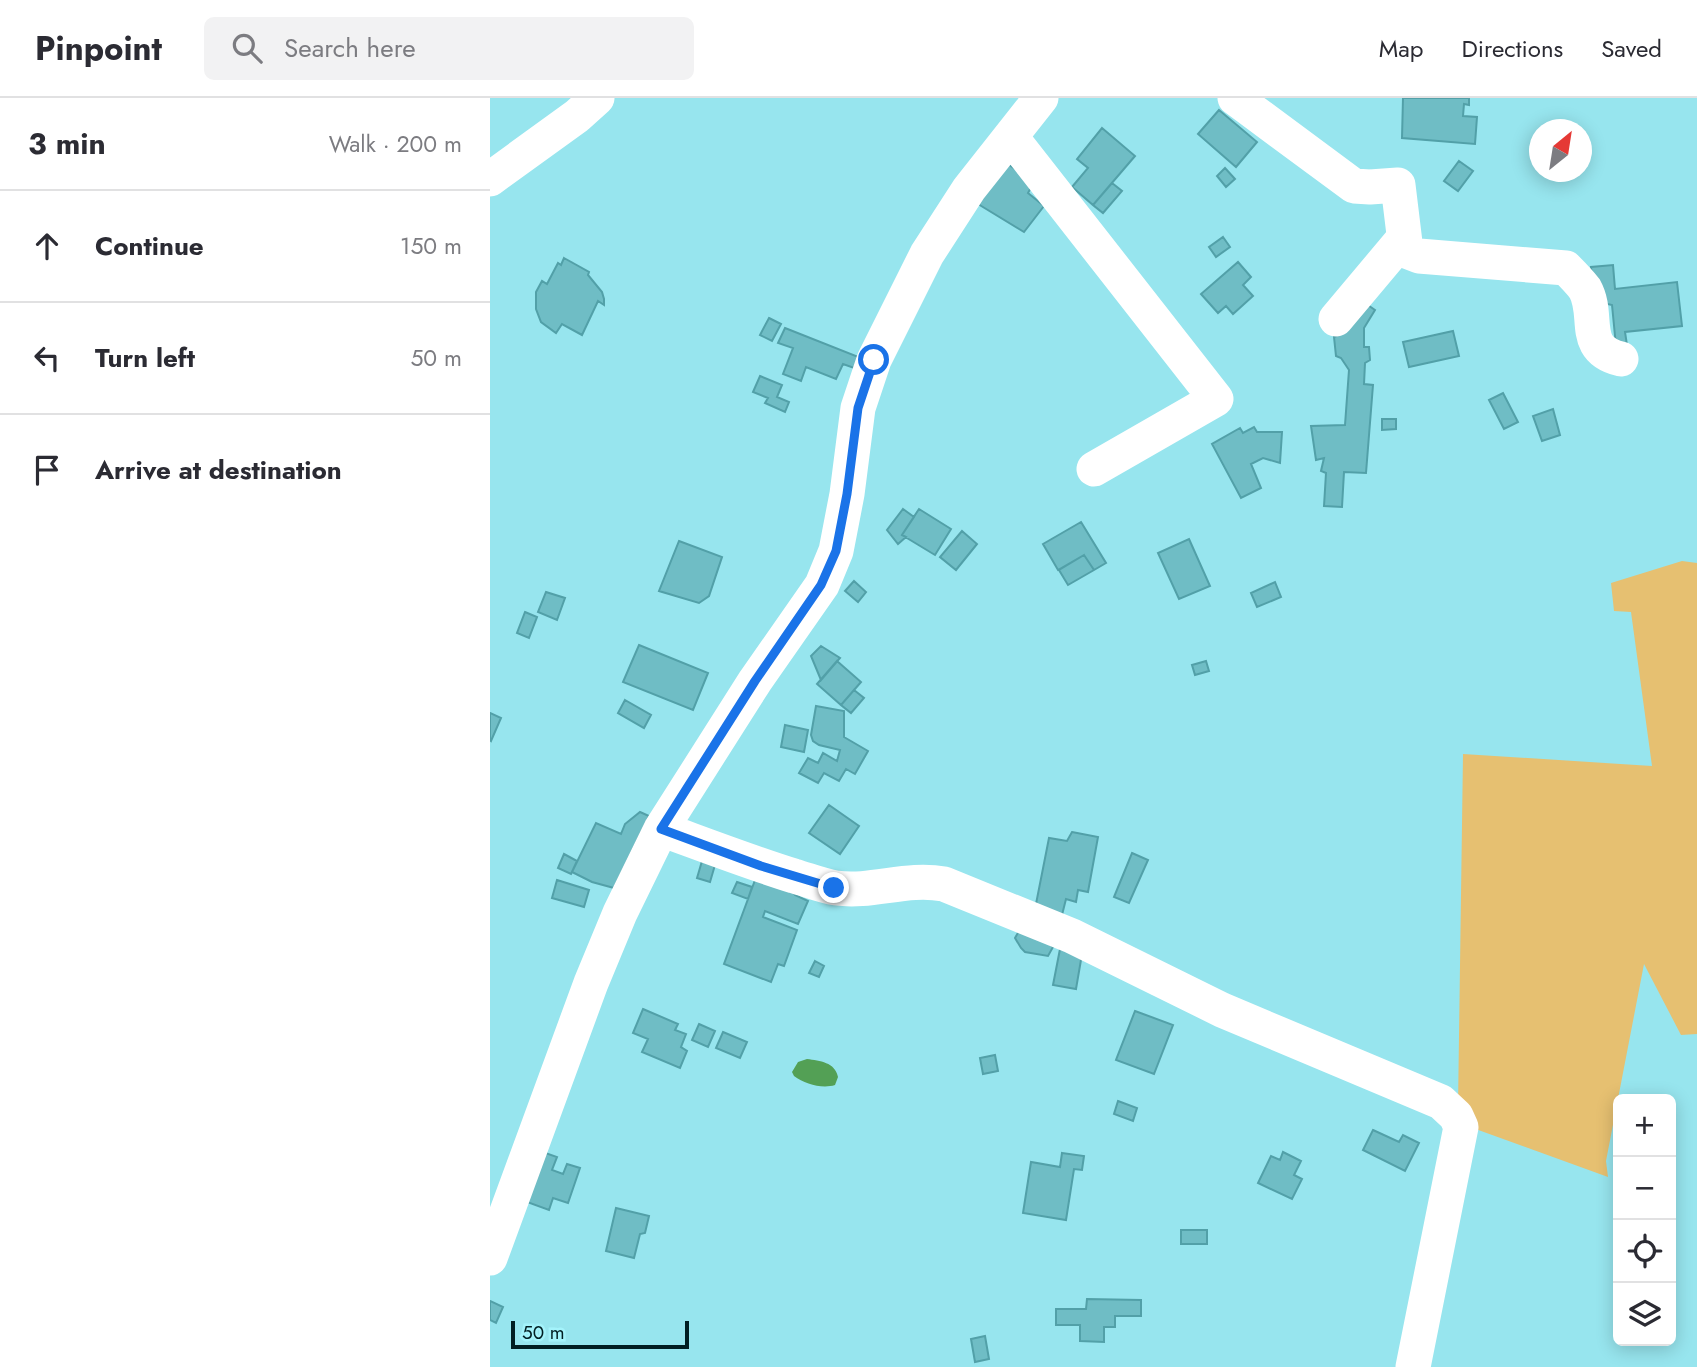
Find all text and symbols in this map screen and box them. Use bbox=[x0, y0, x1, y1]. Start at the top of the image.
search box bbox=[204, 17, 694, 80]
text: Pinpoint bbox=[35, 25, 162, 72]
icon: search bbox=[228, 29, 266, 67]
text: Search here bbox=[284, 29, 416, 67]
text: Map bbox=[1379, 31, 1424, 66]
text: Directions bbox=[1462, 31, 1563, 66]
text: Saved bbox=[1601, 31, 1662, 66]
north arrow bbox=[1529, 119, 1592, 182]
text: 3 min bbox=[28, 122, 106, 165]
text: Walk · 200 m bbox=[329, 127, 462, 161]
icon: ahead bbox=[28, 227, 66, 265]
text: Continue bbox=[95, 227, 204, 265]
text: 150 m bbox=[400, 229, 462, 263]
icon: left bbox=[28, 339, 66, 377]
text: Turn left bbox=[95, 339, 195, 377]
text: 50 m bbox=[410, 341, 462, 375]
route start bbox=[858, 344, 889, 375]
icon: arrive bbox=[28, 451, 66, 489]
text: Arrive at destination bbox=[95, 451, 342, 489]
route end bbox=[818, 872, 849, 903]
map controls bbox=[1613, 1094, 1676, 1346]
button: + bbox=[1613, 1094, 1676, 1157]
button: − bbox=[1613, 1157, 1676, 1220]
button: locate bbox=[1613, 1220, 1676, 1283]
button: layers bbox=[1613, 1283, 1676, 1346]
scale bar bbox=[511, 1318, 690, 1350]
text: 50 m bbox=[522, 1319, 565, 1346]

